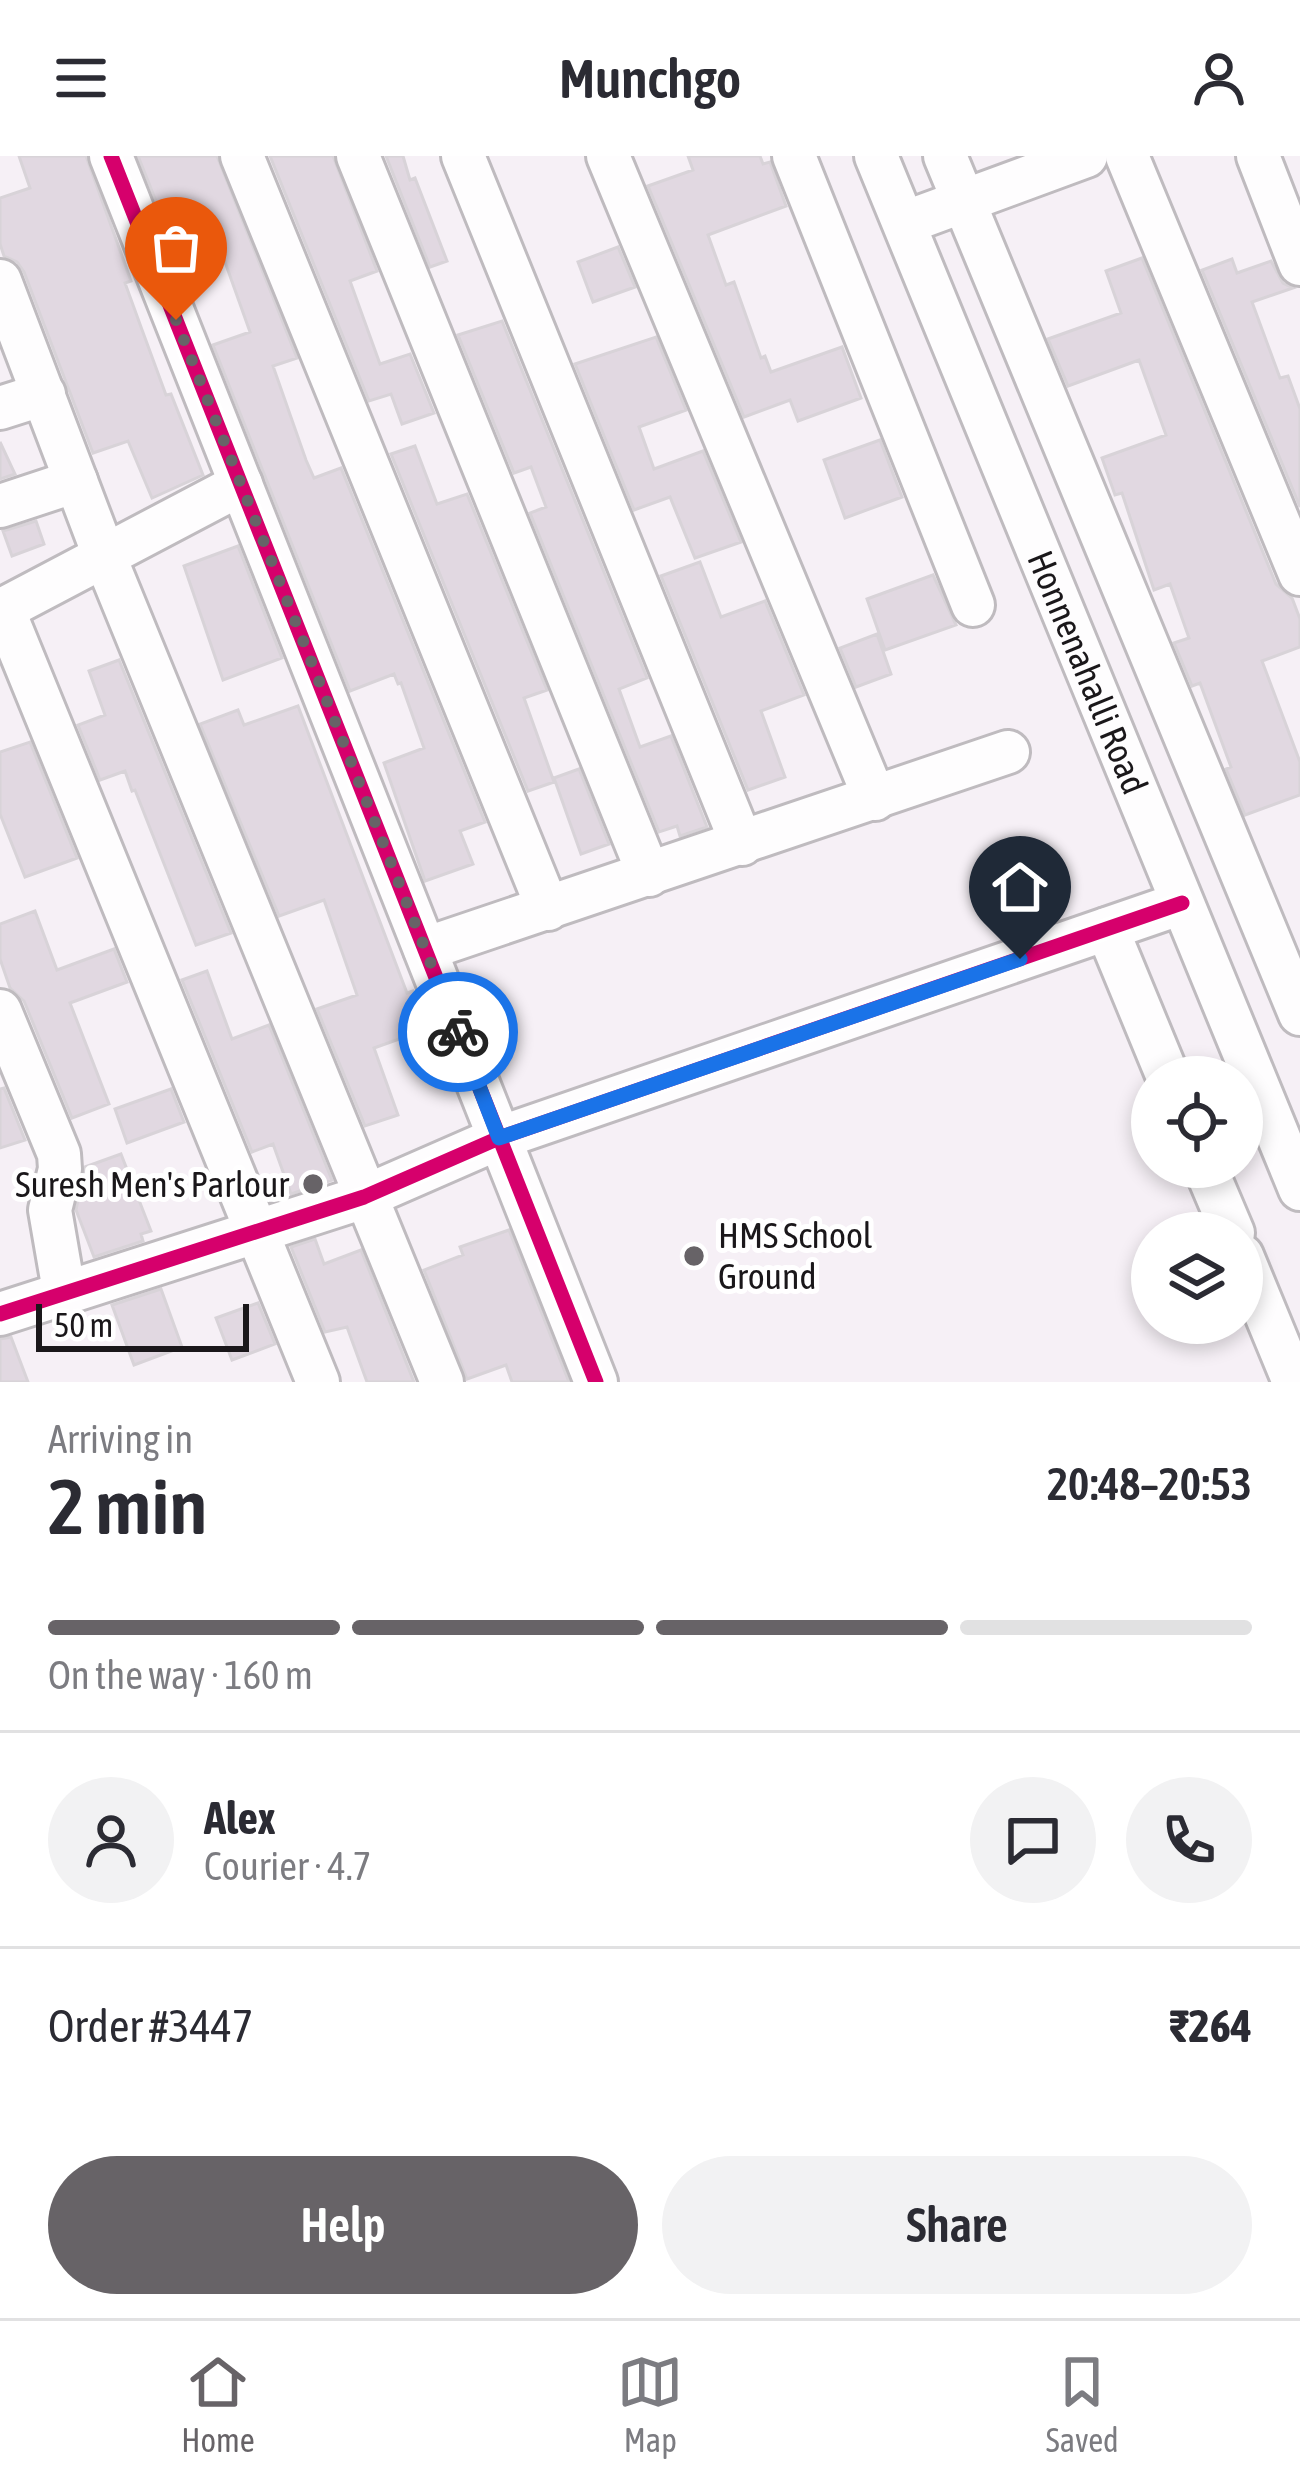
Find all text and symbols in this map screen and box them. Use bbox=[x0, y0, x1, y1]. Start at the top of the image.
icon: menu bbox=[48, 45, 114, 111]
icon: person bbox=[1186, 45, 1252, 111]
text: Munchgo bbox=[559, 48, 741, 109]
pin bbox=[125, 197, 227, 320]
icon: bag bbox=[143, 215, 209, 281]
street label: Honnenahalli Road bbox=[1019, 545, 1156, 800]
pin bbox=[969, 836, 1071, 959]
icon: home bbox=[987, 854, 1053, 920]
courier bbox=[398, 972, 518, 1092]
icon: bike bbox=[425, 999, 491, 1065]
map controls bbox=[1131, 1056, 1263, 1344]
button: locate bbox=[1131, 1056, 1263, 1188]
place label: Suresh Men's Parlour bbox=[15, 1163, 290, 1205]
marker: Suresh Men's Parlour bbox=[300, 1171, 326, 1197]
button: layers bbox=[1131, 1212, 1263, 1344]
place label: HMS School Ground bbox=[718, 1214, 873, 1297]
marker: HMS School Ground bbox=[681, 1243, 707, 1269]
scale bar bbox=[36, 1298, 249, 1351]
text: 50 m bbox=[54, 1306, 113, 1344]
text: Arriving in bbox=[48, 1417, 193, 1461]
text: 20:48–20:53 bbox=[1047, 1458, 1252, 1510]
text: 2 min bbox=[48, 1461, 207, 1551]
text: On the way · 160 m bbox=[48, 1653, 313, 1697]
button: person bbox=[48, 1777, 174, 1903]
button: chat bbox=[970, 1777, 1096, 1903]
button: phone bbox=[1126, 1777, 1252, 1903]
text: Alex bbox=[204, 1792, 276, 1844]
text: Courier · 4.7 bbox=[204, 1844, 371, 1888]
text: Order #3447 bbox=[48, 2000, 253, 2052]
text: ₹264 bbox=[1169, 2000, 1252, 2052]
button: Help bbox=[48, 2156, 638, 2294]
button: Share bbox=[662, 2156, 1252, 2294]
tab: Home bbox=[181, 2349, 255, 2459]
tab: Map bbox=[617, 2349, 683, 2459]
tab: Saved bbox=[1046, 2349, 1119, 2459]

